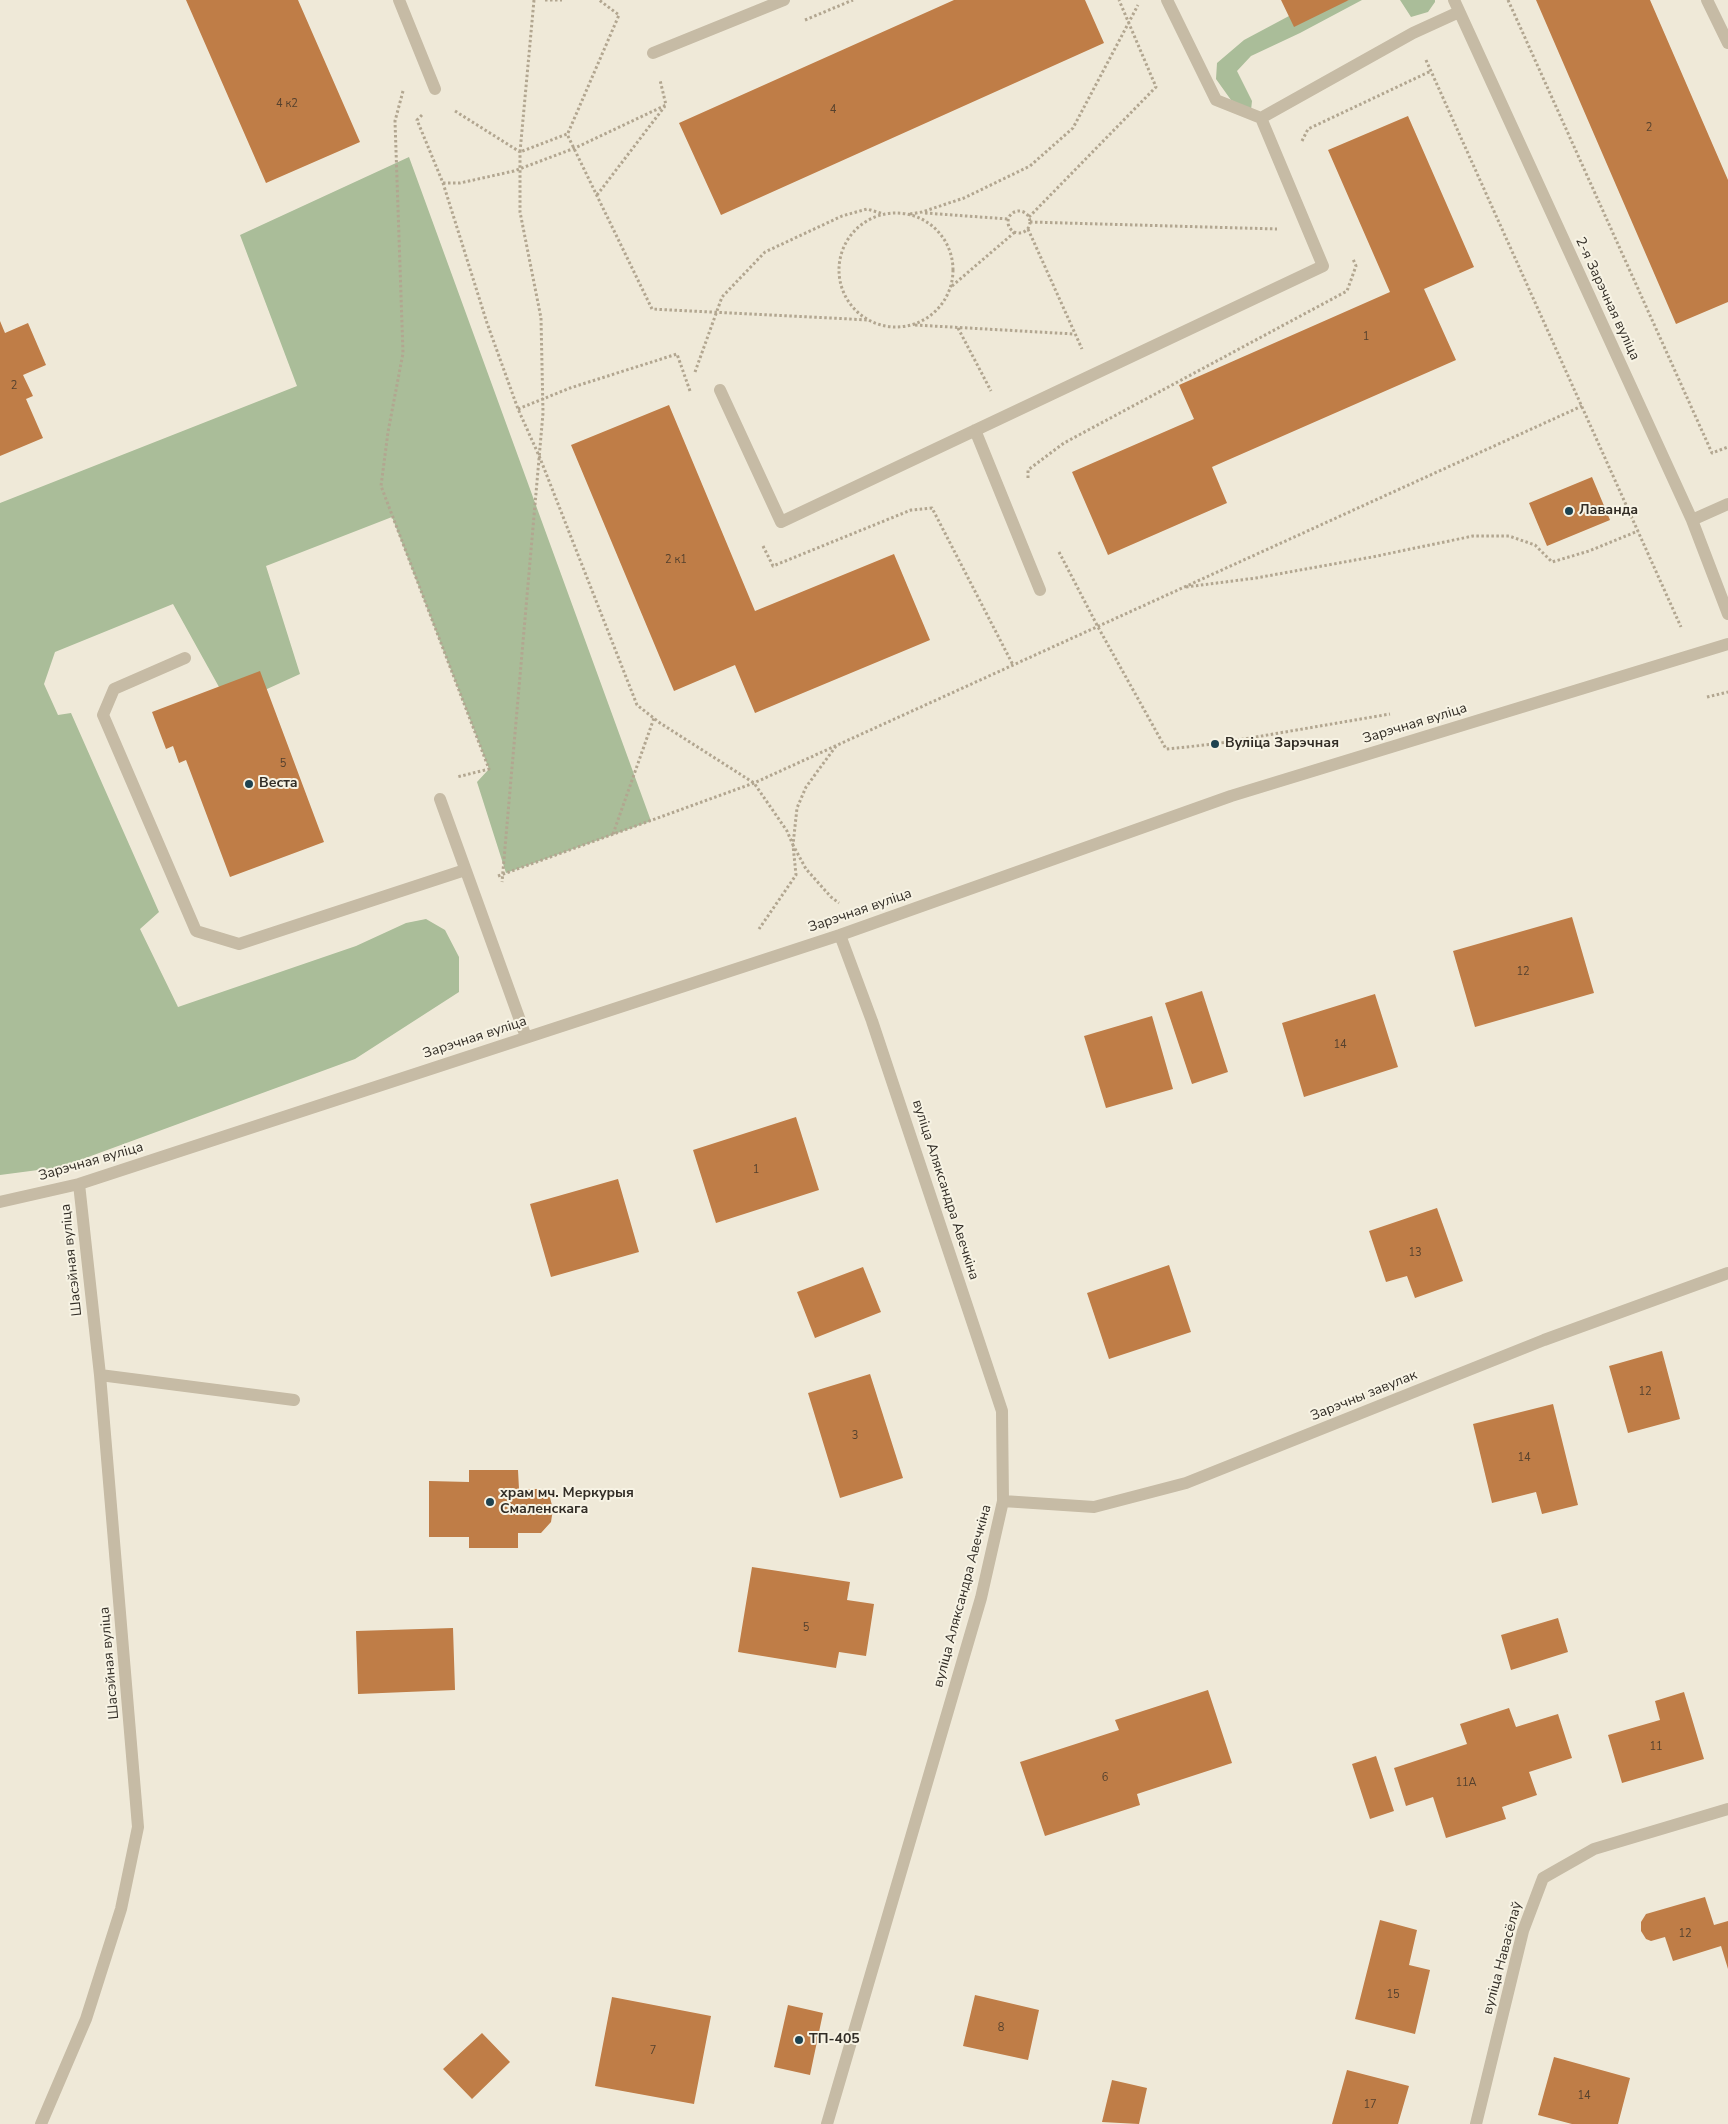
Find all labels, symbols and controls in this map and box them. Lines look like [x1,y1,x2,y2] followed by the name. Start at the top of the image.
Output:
[276,97,298,111] house number: 4 к2
[830,103,836,117] house number: 4
[1646,121,1652,135] house number: 2
[1571,235,1643,363] street label: 2-я Зарэчная вуліца
[1363,330,1369,344] house number: 1
[11,379,17,393] house number: 2
[1579,503,1638,519] place label: Лаванда
[1563,505,1575,517] marker: Лаванда
[665,553,687,567] house number: 2 к1
[1361,700,1469,748] street label: Зарэчная вуліца
[1225,736,1339,752] place label: Вуліца Зарэчная
[1209,738,1221,750] marker: Вуліца Зарэчная
[280,757,286,771] house number: 5
[259,776,298,792] place label: Веста
[243,778,255,790] marker: Веста
[806,885,914,937] street label: Зарэчная вуліца
[1516,965,1530,979] house number: 12
[421,1013,529,1063] street label: Зарэчная вуліца
[1333,1038,1347,1052] house number: 14
[908,1098,982,1282] street label: вуліца Аляксандра Авечкіна
[37,1139,145,1185] street label: Зарэчная вуліца
[753,1163,759,1177] house number: 1
[58,1203,86,1317] street label: Шасэйная вуліца
[1408,1246,1422,1260] house number: 13
[1308,1367,1420,1425] street label: Зарэчны завулак
[1638,1385,1652,1399] house number: 12
[852,1429,858,1443] house number: 3
[1517,1451,1531,1465] house number: 14
[500,1486,634,1518] place label: храм мч. Меркурыя Смаленскага
[484,1496,496,1508] marker: храм мч. Меркурыя Смаленскага
[930,1503,996,1689] street label: вуліца Аляксандра Авечкіна
[97,1606,123,1720] street label: Шасэйная вуліца
[803,1621,809,1635] house number: 5
[1649,1740,1663,1754] house number: 11
[1102,1771,1108,1785] house number: 6
[1455,1776,1477,1790] house number: 11А
[1480,1900,1526,2016] street label: вуліца Навасёлаў
[1678,1927,1692,1941] house number: 12
[1386,1988,1400,2002] house number: 15
[998,2021,1004,2035] house number: 8
[809,2032,860,2048] place label: ТП-405
[793,2034,805,2046] marker: ТП-405
[650,2044,656,2058] house number: 7
[1577,2089,1591,2103] house number: 14
[1363,2098,1377,2112] house number: 17

